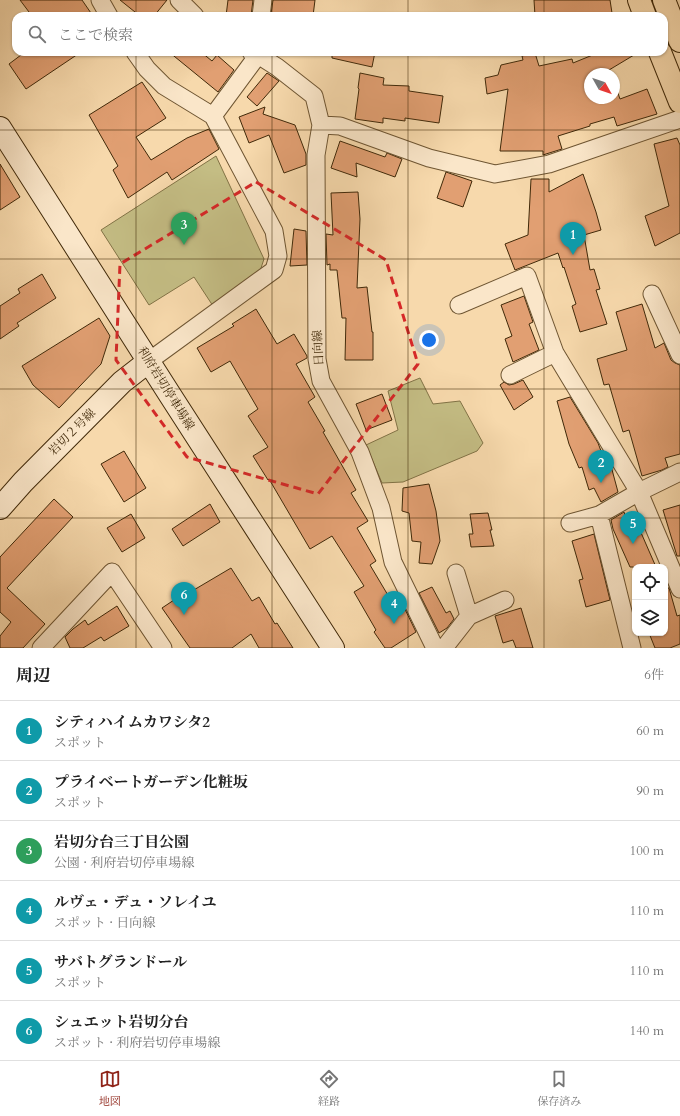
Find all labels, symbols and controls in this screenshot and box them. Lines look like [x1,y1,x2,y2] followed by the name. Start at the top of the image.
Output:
[12,12,668,56] search box
[26,23,48,45] icon: search
[58,25,133,45] text: ここで検索
[584,68,620,104] north arrow
[171,212,197,245] pin: 3
[560,222,586,255] pin: 1
[309,330,327,366] street label: 日向線
[419,330,439,350] your location
[134,343,198,433] street label: 利府岩切停車場線
[45,405,99,459] street label: 岩切２号線
[588,450,614,483] pin: 2
[620,511,646,544] pin: 5
[632,564,668,636] map controls
[632,564,668,600] button: locate
[171,582,197,615] pin: 6
[381,591,407,624] pin: 4
[632,600,668,636] button: layers
[16,664,50,687] text: 周辺
[644,666,664,684] text: 6件
[54,712,210,732] text: シティハイムカワシタ2
[26,722,32,740] text: 1
[636,722,664,740] text: 60 m
[54,734,106,752] text: スポット
[54,772,248,792] text: プライベートガーデン化粧坂
[26,782,32,800] text: 2
[636,782,664,800] text: 90 m
[54,794,106,812] text: スポット
[54,832,189,852] text: 岩切分台三丁目公園
[26,842,32,860] text: 3
[630,842,664,860] text: 100 m
[54,854,194,872] text: 公園 · 利府岩切停車場線
[54,892,217,912] text: ルヴェ・デュ・ソレイユ
[26,902,32,920] text: 4
[630,902,664,920] text: 110 m
[54,914,155,932] text: スポット · 日向線
[54,952,187,972] text: サバトグランドール
[26,962,32,980] text: 5
[630,962,664,980] text: 110 m
[54,974,106,992] text: スポット
[54,1012,188,1032] text: シュエット岩切分台
[26,1022,32,1040] text: 6
[630,1022,664,1040] text: 140 m
[54,1034,220,1052] text: スポット · 利府岩切停車場線
[99,1068,121,1109] tab: 地図
[318,1068,340,1109] tab: 経路
[537,1068,581,1109] tab: 保存済み

